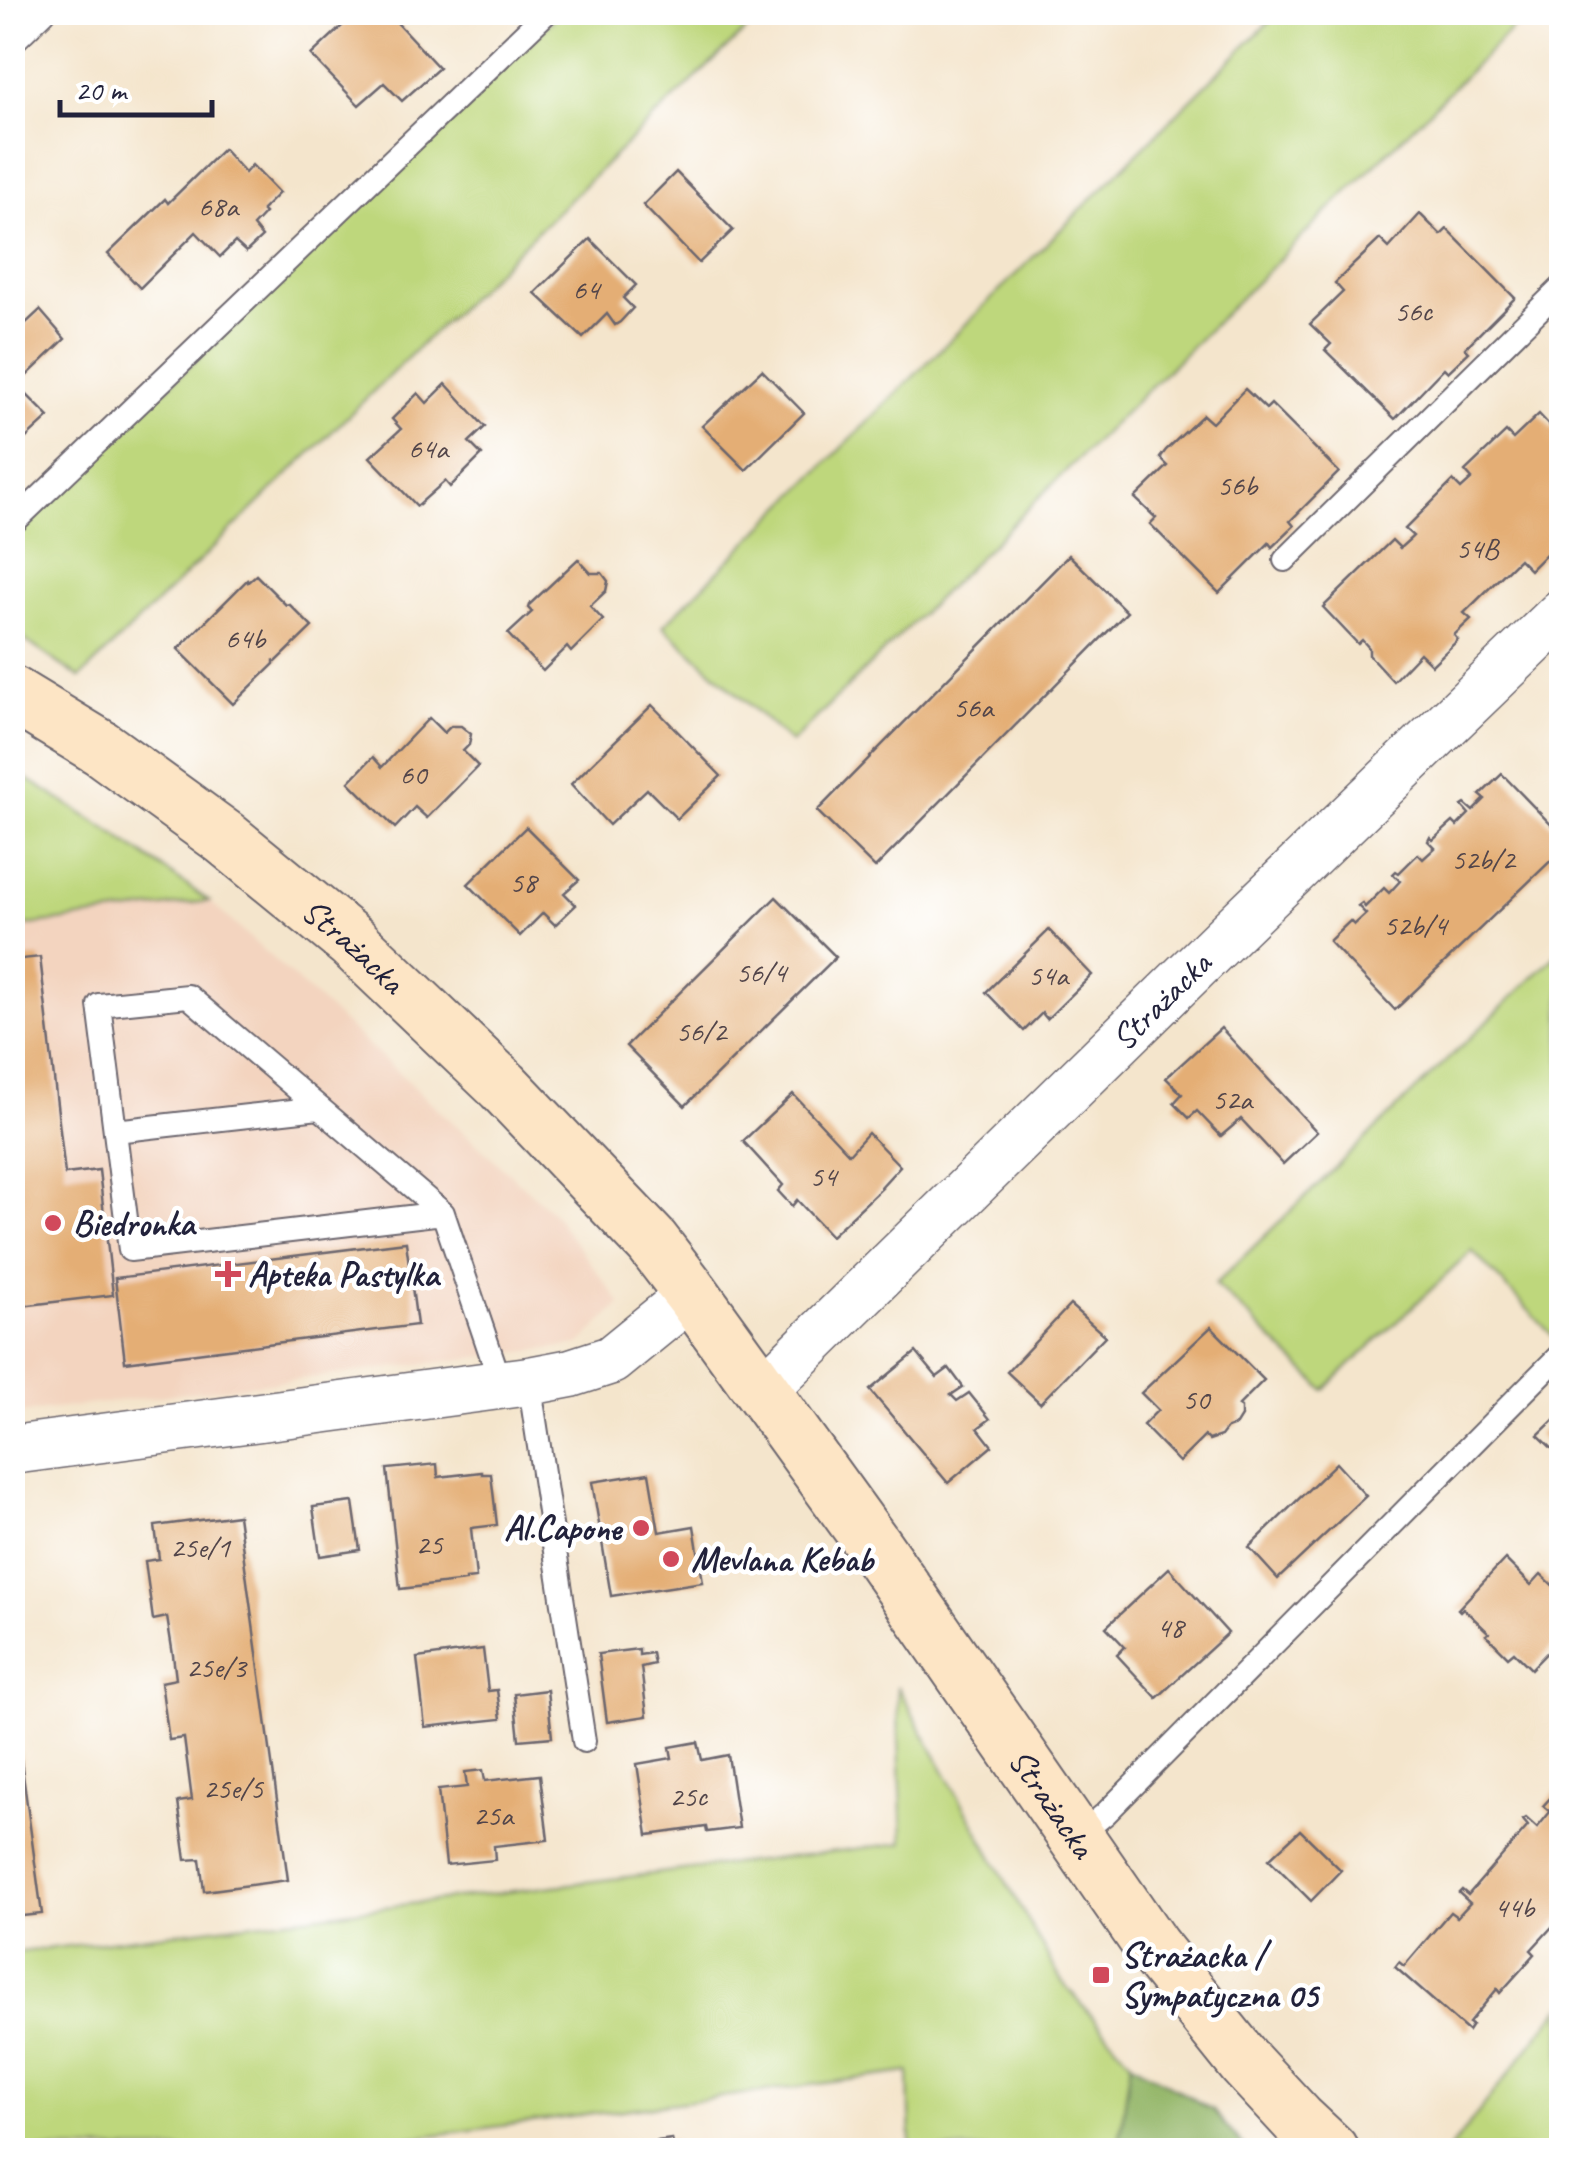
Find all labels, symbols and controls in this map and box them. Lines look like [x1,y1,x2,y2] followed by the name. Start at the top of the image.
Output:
[60,55,212,117] scale bar
[75,71,128,109] text: 20 m
[198,187,240,225] house number: 68a
[573,270,602,308] house number: 64
[1394,292,1433,330] house number: 56c
[408,429,450,467] house number: 64a
[1217,466,1259,504] house number: 56b
[1456,529,1501,567] house number: 54B
[225,619,267,657] house number: 64b
[953,688,995,726] house number: 56a
[400,755,429,793] house number: 60
[1451,840,1517,878] house number: 52b/2
[510,863,539,901] house number: 58
[293,888,416,1005] street label: Strażacka
[1383,906,1449,944] house number: 52b/4
[1101,941,1222,1060] street label: Strażacka
[736,953,789,991] house number: 56/4
[1028,956,1070,994] house number: 54a
[676,1012,729,1050] house number: 56/2
[1212,1080,1254,1118] house number: 52a
[810,1157,839,1195] house number: 54
[73,1201,198,1246] place label: Biedronka
[42,1212,64,1234] marker: Biedronka
[248,1252,442,1297] place label: Apteka Pastylka
[217,1263,239,1285] marker: Apteka Pastylka
[1183,1380,1212,1418] house number: 50
[504,1506,623,1551] place label: Al.Capone
[630,1517,652,1539] marker: Al.Capone
[416,1525,444,1563] house number: 25
[170,1528,232,1566] house number: 25e/1
[691,1537,876,1582] place label: Mevlana Kebab
[660,1548,682,1570] marker: Mevlana Kebab
[1157,1608,1186,1646] house number: 48
[186,1648,249,1686] house number: 25e/3
[998,1740,1106,1868] street label: Strażacka
[203,1769,265,1807] house number: 25e/5
[669,1777,708,1815] house number: 25c
[473,1796,515,1834] house number: 25a
[1494,1888,1536,1926] house number: 44b
[1121,1933,1321,2018] place label: Strażacka / Sympatyczna 05
[1090,1964,1112,1986] marker: Strażacka / Sympatyczna 05

